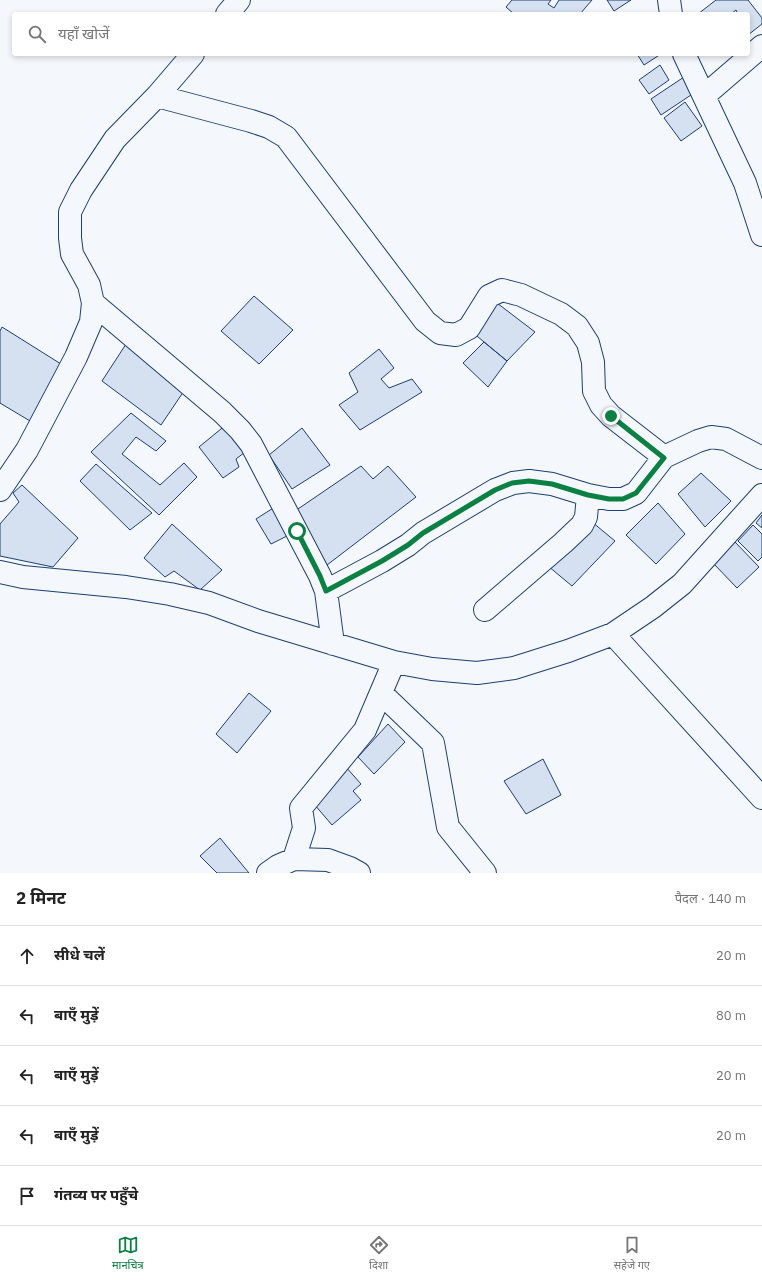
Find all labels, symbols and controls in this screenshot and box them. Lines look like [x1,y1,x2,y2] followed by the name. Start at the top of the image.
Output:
[12,12,750,56] search box
[26,23,48,45] icon: search
[58,24,109,43] text: यहाँ खोजें
[602,407,620,425] route end
[288,522,306,540] route start
[16,887,66,909] text: 2 मिनट
[675,890,746,907] text: पैदल · 140 m
[16,945,38,967] icon: ahead
[54,945,105,964] text: सीधे चलें
[716,947,746,964] text: 20 m
[16,1005,38,1027] icon: left
[54,1005,99,1024] text: बाएँ मुड़ें
[716,1007,746,1024] text: 80 m
[16,1065,38,1087] icon: left
[54,1065,99,1084] text: बाएँ मुड़ें
[716,1067,746,1084] text: 20 m
[16,1125,38,1147] icon: left
[54,1125,99,1144] text: बाएँ मुड़ें
[716,1127,746,1144] text: 20 m
[16,1185,38,1207] icon: arrive
[54,1185,138,1204] text: गंतव्य पर पहुँचे
[112,1234,143,1273] tab: मानचित्र
[368,1234,390,1273] tab: दिशा
[614,1234,650,1273] tab: सहेजे गए

